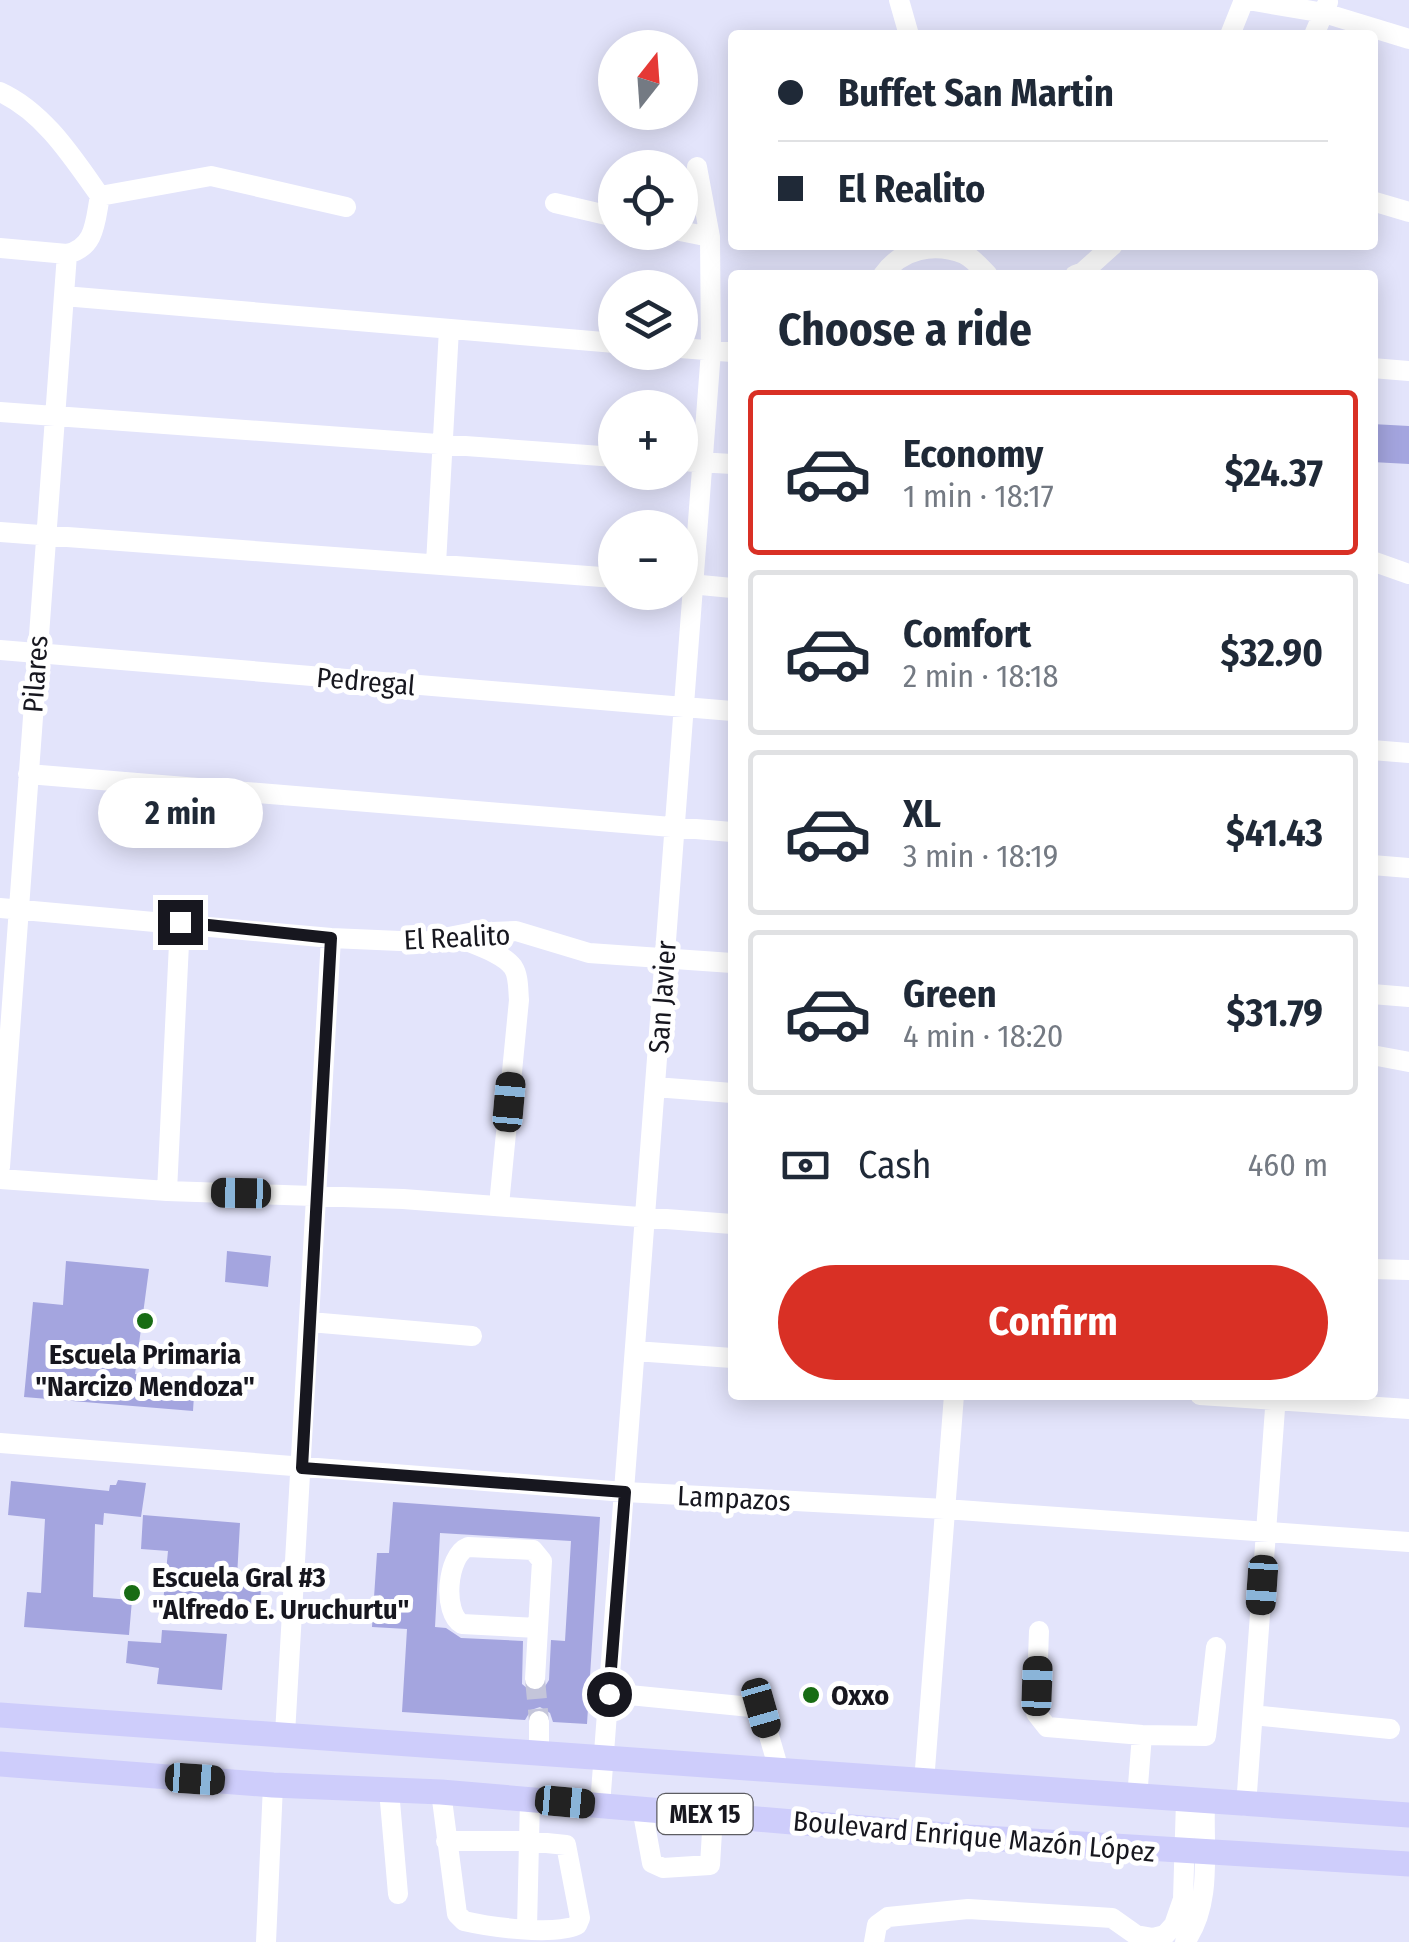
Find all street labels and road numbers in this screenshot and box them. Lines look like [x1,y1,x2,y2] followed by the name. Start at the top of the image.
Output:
[16,634,55,714] street label: Pilares
[315,661,417,702] street label: Pedregal
[403,918,511,957] street label: El Realito
[642,939,683,1055] street label: San Javier
[677,1479,791,1518] street label: Lampazos
[658,1794,752,1834] road number: MEX 15
[792,1804,1156,1869] street label: Boulevard Enrique Mazón López

